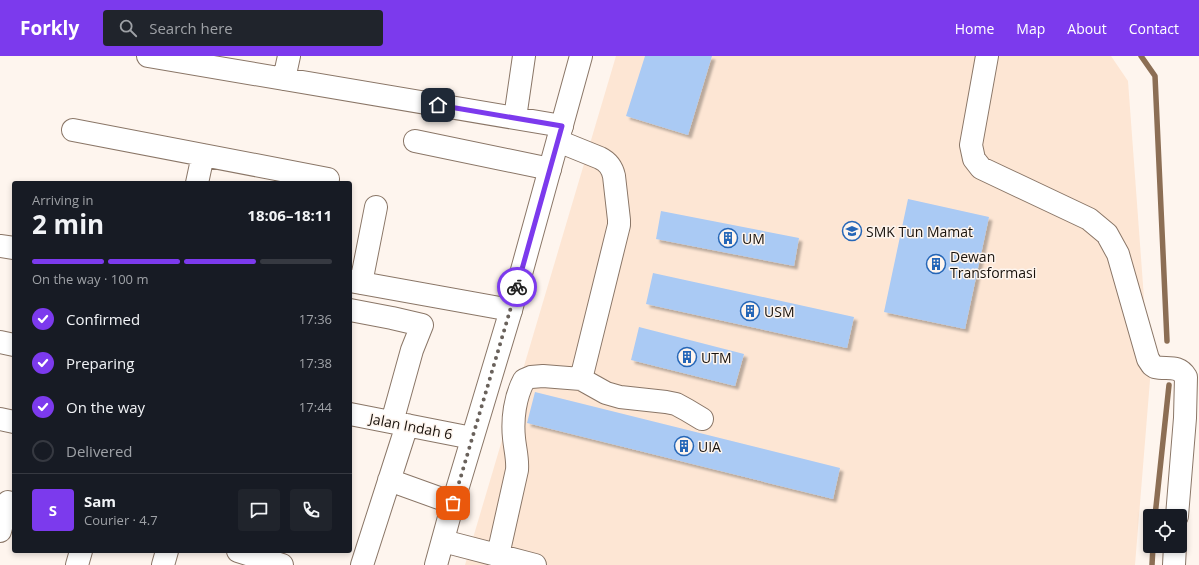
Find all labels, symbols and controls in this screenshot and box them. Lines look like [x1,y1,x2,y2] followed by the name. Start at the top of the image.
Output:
[103,10,383,46] search box
[20,15,79,41] text: Forkly
[117,17,139,39] icon: search
[149,18,233,38] text: Search here
[955,19,994,38] text: Home
[1016,19,1045,38] text: Map
[1067,19,1107,38] text: About
[1129,19,1179,38] text: Contact
[421,88,455,122] pin
[427,94,449,116] icon: home
[32,191,94,209] text: Arriving in
[247,205,332,225] text: 18:06–18:11
[32,206,104,242] text: 2 min
[841,220,863,242] school or university icon: SMK Tun Mamat
[866,222,973,241] place label: SMK Tun Mamat
[717,227,739,249] building icon: UM
[742,229,765,248] place label: UM
[950,247,1036,282] place label: Dewan Transformasi
[925,253,947,275] building icon: Dewan Transformasi
[497,267,537,307] courier
[32,270,148,288] text: On the way · 100 m
[506,276,528,298] icon: bike
[739,300,761,322] building icon: USM
[764,302,794,321] place label: USM
[32,308,54,330] icon: check
[66,309,140,329] text: Confirmed
[299,310,332,328] text: 17:36
[676,346,698,368] building icon: UTM
[701,348,732,367] place label: UTM
[32,352,54,374] icon: check
[66,353,134,373] text: Preparing
[299,354,332,372] text: 17:38
[32,396,54,418] icon: check
[66,397,145,417] text: On the way
[299,398,332,416] text: 17:44
[366,408,454,443] street label: Jalan Indah 6
[673,435,695,457] building icon: UIA
[698,437,721,456] place label: UIA
[66,441,133,461] text: Delivered
[436,486,470,520] pin
[238,489,280,531] button: chat
[290,489,332,531] button: phone
[84,491,116,511] text: Sam
[442,492,464,514] icon: bag
[49,500,57,520] text: S
[1143,509,1187,553] map controls
[1143,509,1187,553] button: locate
[84,511,158,529] text: Courier · 4.7

